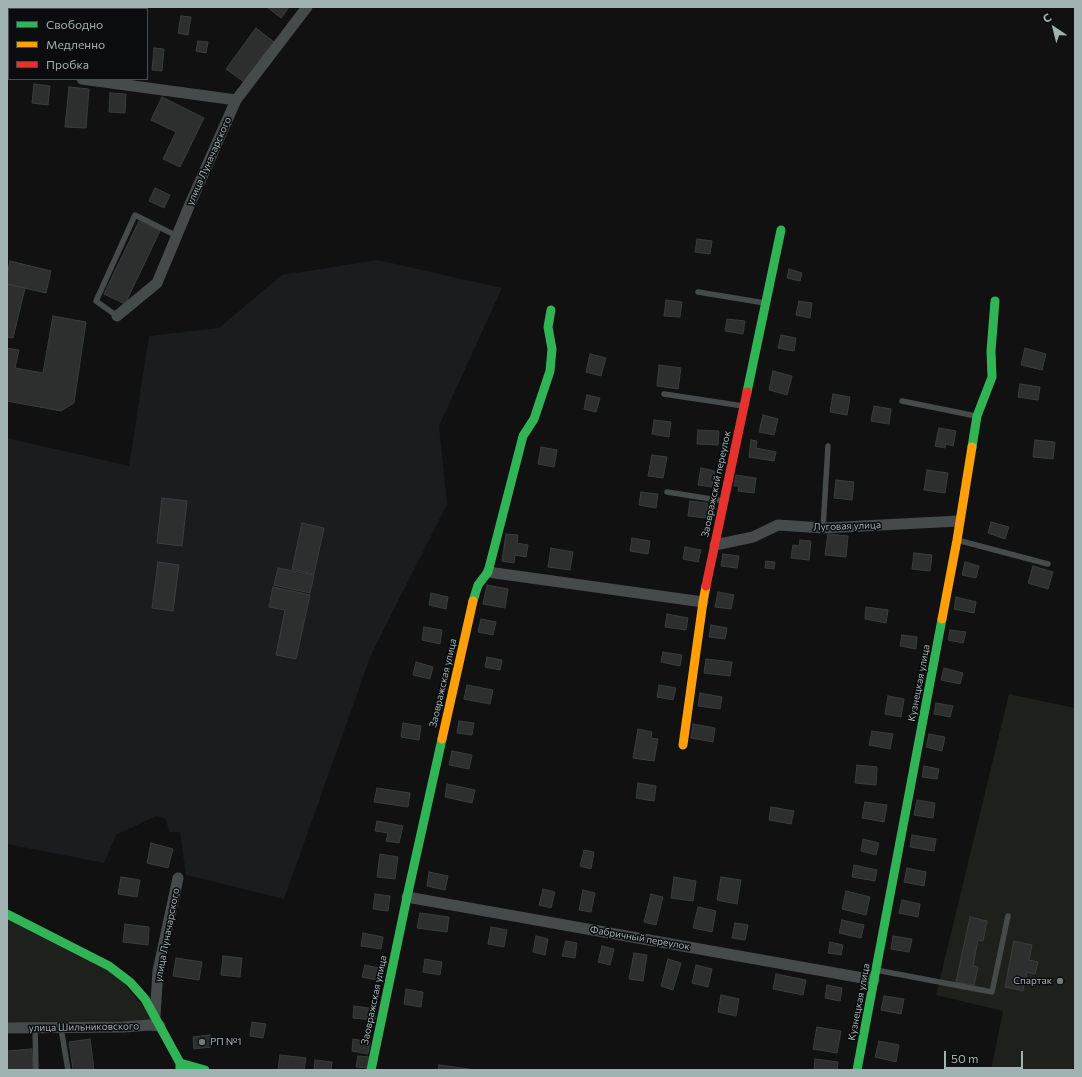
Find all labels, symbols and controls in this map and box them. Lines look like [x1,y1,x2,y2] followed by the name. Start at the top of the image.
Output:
[8,8,148,80] legend
[1034,8,1074,48] north arrow
[1040,10,1054,25] text: С
[46,17,103,31] text: Свободно
[46,37,105,51] text: Медленно
[46,57,89,71] text: Пробка
[184,115,234,207] street label: улица Луначарского
[699,430,733,538] street label: Заовражский переулок
[813,519,881,533] street label: Луговая улица
[427,637,459,729] street label: Заовражская улица
[906,643,932,723] street label: Кузнецкая улица
[152,887,182,983] street label: улица Луначарского
[589,923,691,953] street label: Фабричный переулок
[359,954,389,1046] street label: Заовражская улица
[846,962,872,1042] street label: Кузнецкая улица
[1013,975,1052,987] place label: Спартак
[1055,976,1065,986] marker: Спартак
[29,1020,139,1034] street label: улица Шильниковского
[210,1036,242,1048] place label: РП №1
[197,1037,207,1047] marker: РП №1
[946,1043,1025,1069] scale bar
[951,1051,979,1065] text: 50 m

